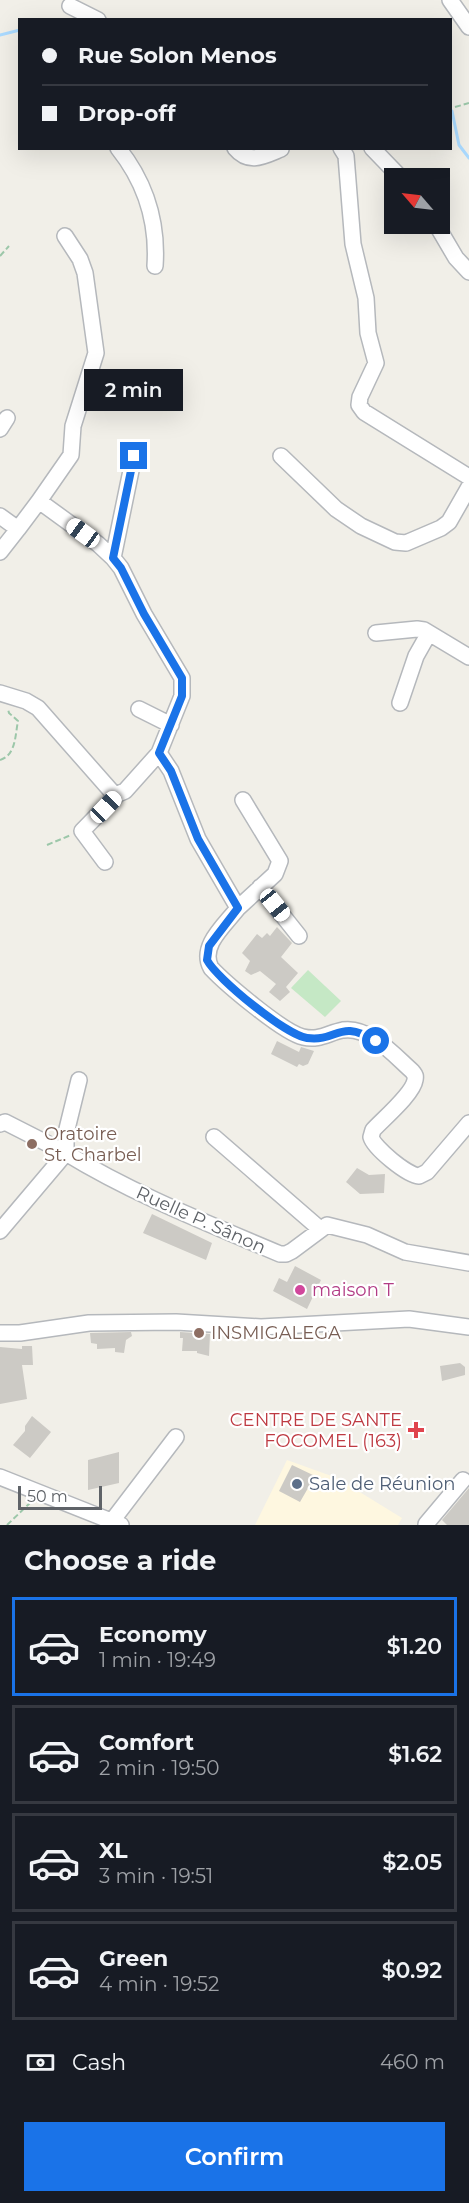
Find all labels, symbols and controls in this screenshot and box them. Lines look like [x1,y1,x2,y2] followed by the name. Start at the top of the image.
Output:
[78,42,277,69] text: Rue Solon Menos
[78,100,176,127] text: Drop-off
[384,168,450,234] north arrow
[384,168,450,234] map controls
[84,369,184,411] callout: 2 min
[105,378,162,402] text: 2 min
[120,442,147,469] route end
[63,515,103,551] car
[87,788,125,826] car
[257,885,293,925] car
[362,1027,389,1054] route start
[44,1123,142,1166] place label: Oratoire St. Charbel
[25,1137,39,1151] marker: Oratoire St. Charbel
[133,1182,269,1258] street label: Ruelle P. Sânon
[312,1279,395,1301] place label: maison T
[293,1283,307,1297] marker: maison T
[211,1322,341,1344] place label: INSMIGALEGA
[192,1326,206,1340] marker: INSMIGALEGA
[230,1409,402,1452] place label: CENTRE DE SANTE FOCOMEL (163)
[407,1421,425,1439] marker: CENTRE DE SANTE FOCOMEL (163)
[309,1473,455,1495] place label: Sale de Réunion
[290,1477,304,1491] marker: Sale de Réunion
[18,1483,102,1510] scale bar
[27,1487,68,1506] text: 50 m
[24,1544,216,1577] text: Choose a ride
[27,1620,81,1674] icon: car
[99,1621,207,1648] text: Economy
[387,1633,442,1660] text: $1.20
[99,1648,216,1672] text: 1 min · 19:49
[27,1728,81,1782] icon: car
[99,1729,194,1756] text: Comfort
[388,1741,442,1768] text: $1.62
[99,1756,219,1780] text: 2 min · 19:50
[27,1836,81,1890] icon: car
[99,1837,128,1864] text: XL
[382,1849,442,1876] text: $2.05
[99,1864,213,1888] text: 3 min · 19:51
[27,1944,81,1998] icon: car
[99,1945,168,1972] text: Green
[382,1957,442,1984] text: $0.92
[99,1972,219,1996] text: 4 min · 19:52
[24,2046,57,2079] icon: cash
[72,2049,126,2076] text: Cash
[380,2050,445,2074] text: 460 m
[24,2122,445,2191] button: Confirm

